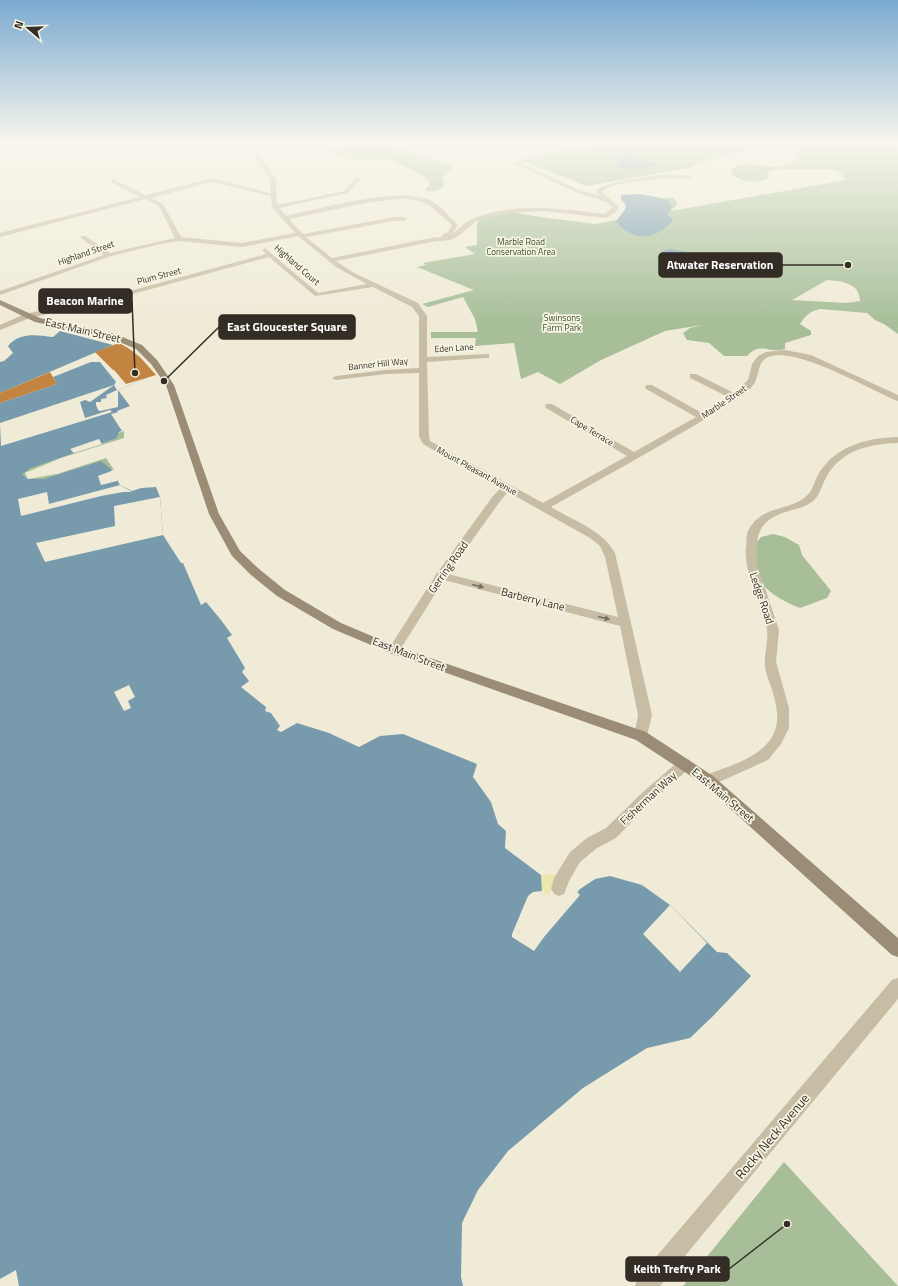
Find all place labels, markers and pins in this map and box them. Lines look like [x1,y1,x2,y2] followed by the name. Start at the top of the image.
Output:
[659,253,782,277] callout: Atwater Reservation
[39,289,132,313] callout: Beacon Marine
[219,315,355,339] callout: East Gloucester Square
[626,1257,729,1281] callout: Keith Trefry Park

